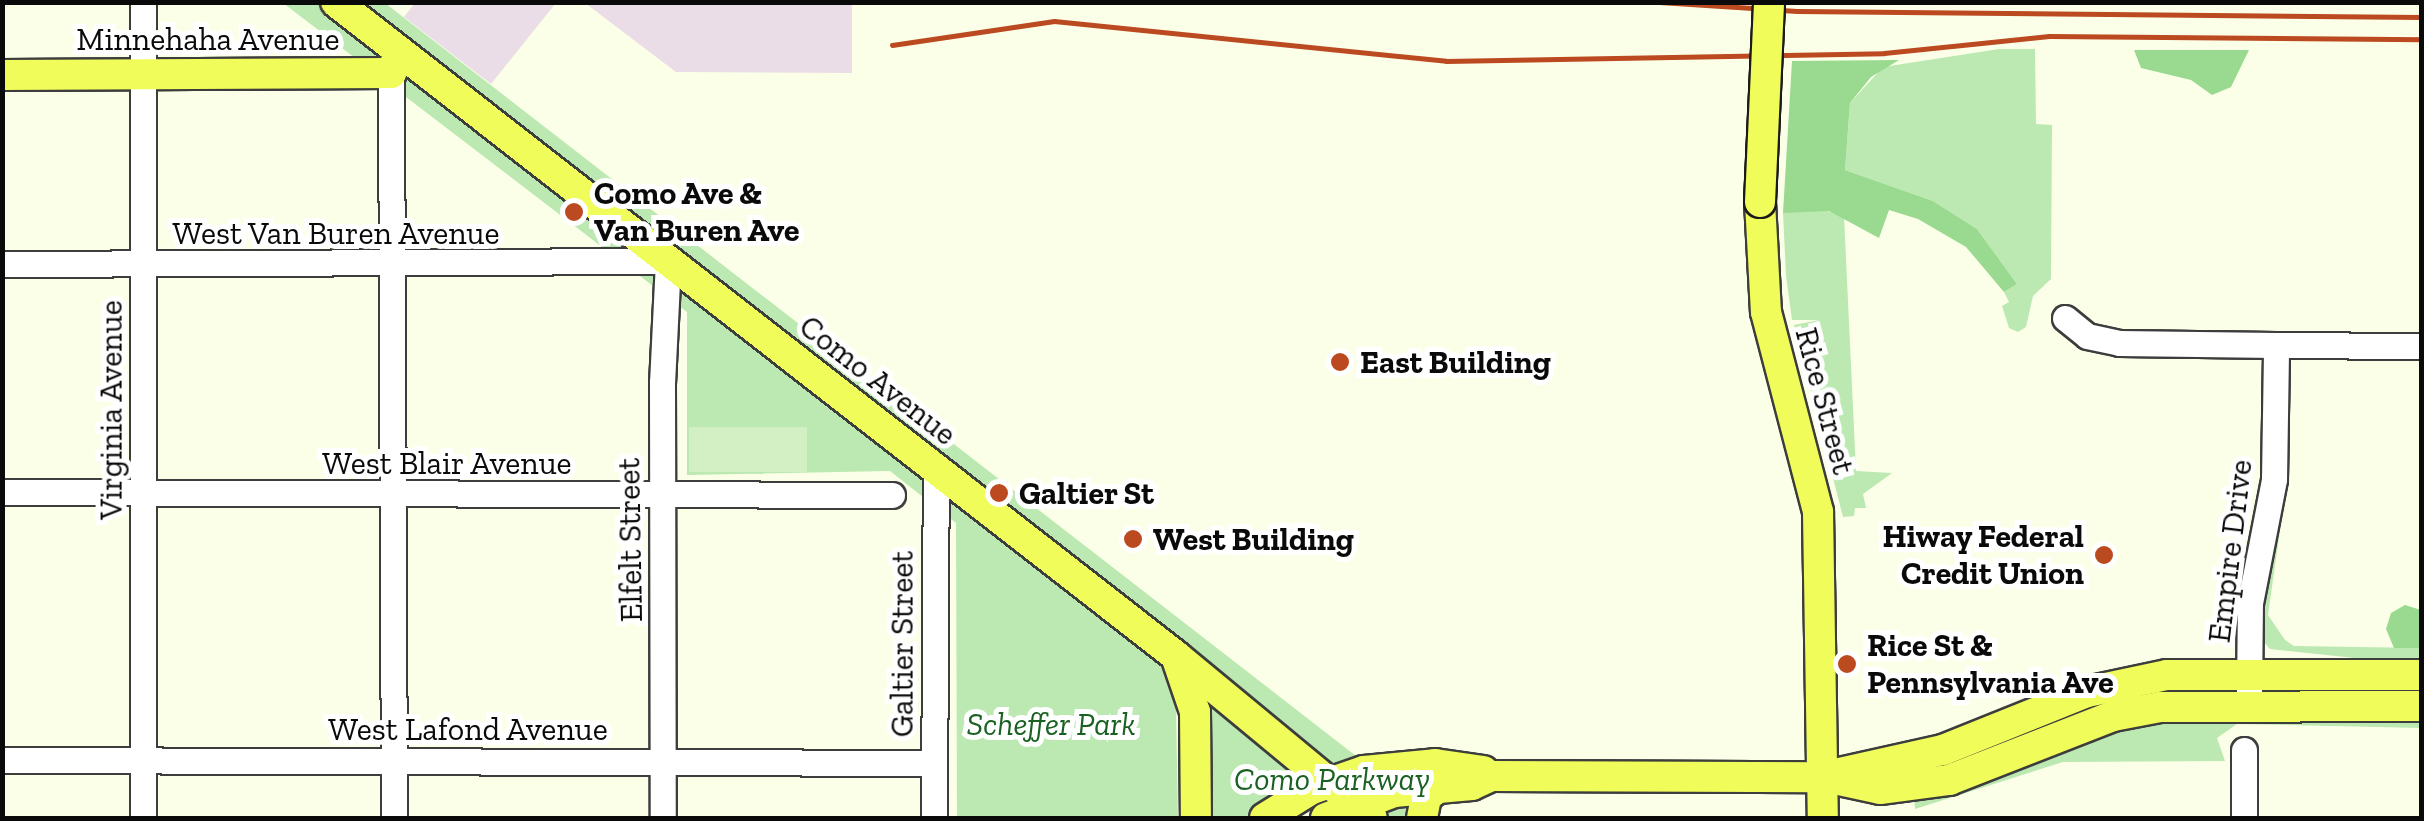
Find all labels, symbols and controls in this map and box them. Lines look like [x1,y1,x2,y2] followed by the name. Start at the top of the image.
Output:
[76,20,340,58] street label: Minnehaha Avenue
[594,175,800,250] place label: Como Ave & Van Buren Ave
[563,201,585,223] marker: Como Ave & Van Buren Ave
[171,214,501,252] street label: West Van Buren Avenue
[92,300,130,520] street label: Virginia Avenue
[791,306,965,454] street label: Como Avenue
[1787,324,1863,478] street label: Rice Street
[1360,343,1551,381] place label: East Building
[1329,351,1351,373] marker: East Building
[322,444,572,482] street label: West Blair Avenue
[2200,457,2260,645] street label: Empire Drive
[609,458,651,622] street label: Elfelt Street
[1019,474,1155,512] place label: Galtier St
[988,482,1010,504] marker: Galtier St
[1882,518,2084,593] place label: Hiway Federal Credit Union
[1153,520,1354,558] place label: West Building
[1122,528,1144,550] marker: West Building
[2093,544,2115,566] marker: Hiway Federal Credit Union
[883,551,921,737] street label: Galtier Street
[1867,627,2114,702] place label: Rice St & Pennsylvania Ave
[1836,653,1858,675] marker: Rice St & Pennsylvania Ave
[966,705,1136,743] park label: Scheffer Park
[328,710,608,748] street label: West Lafond Avenue
[1234,760,1430,798] park label: Como Parkway

